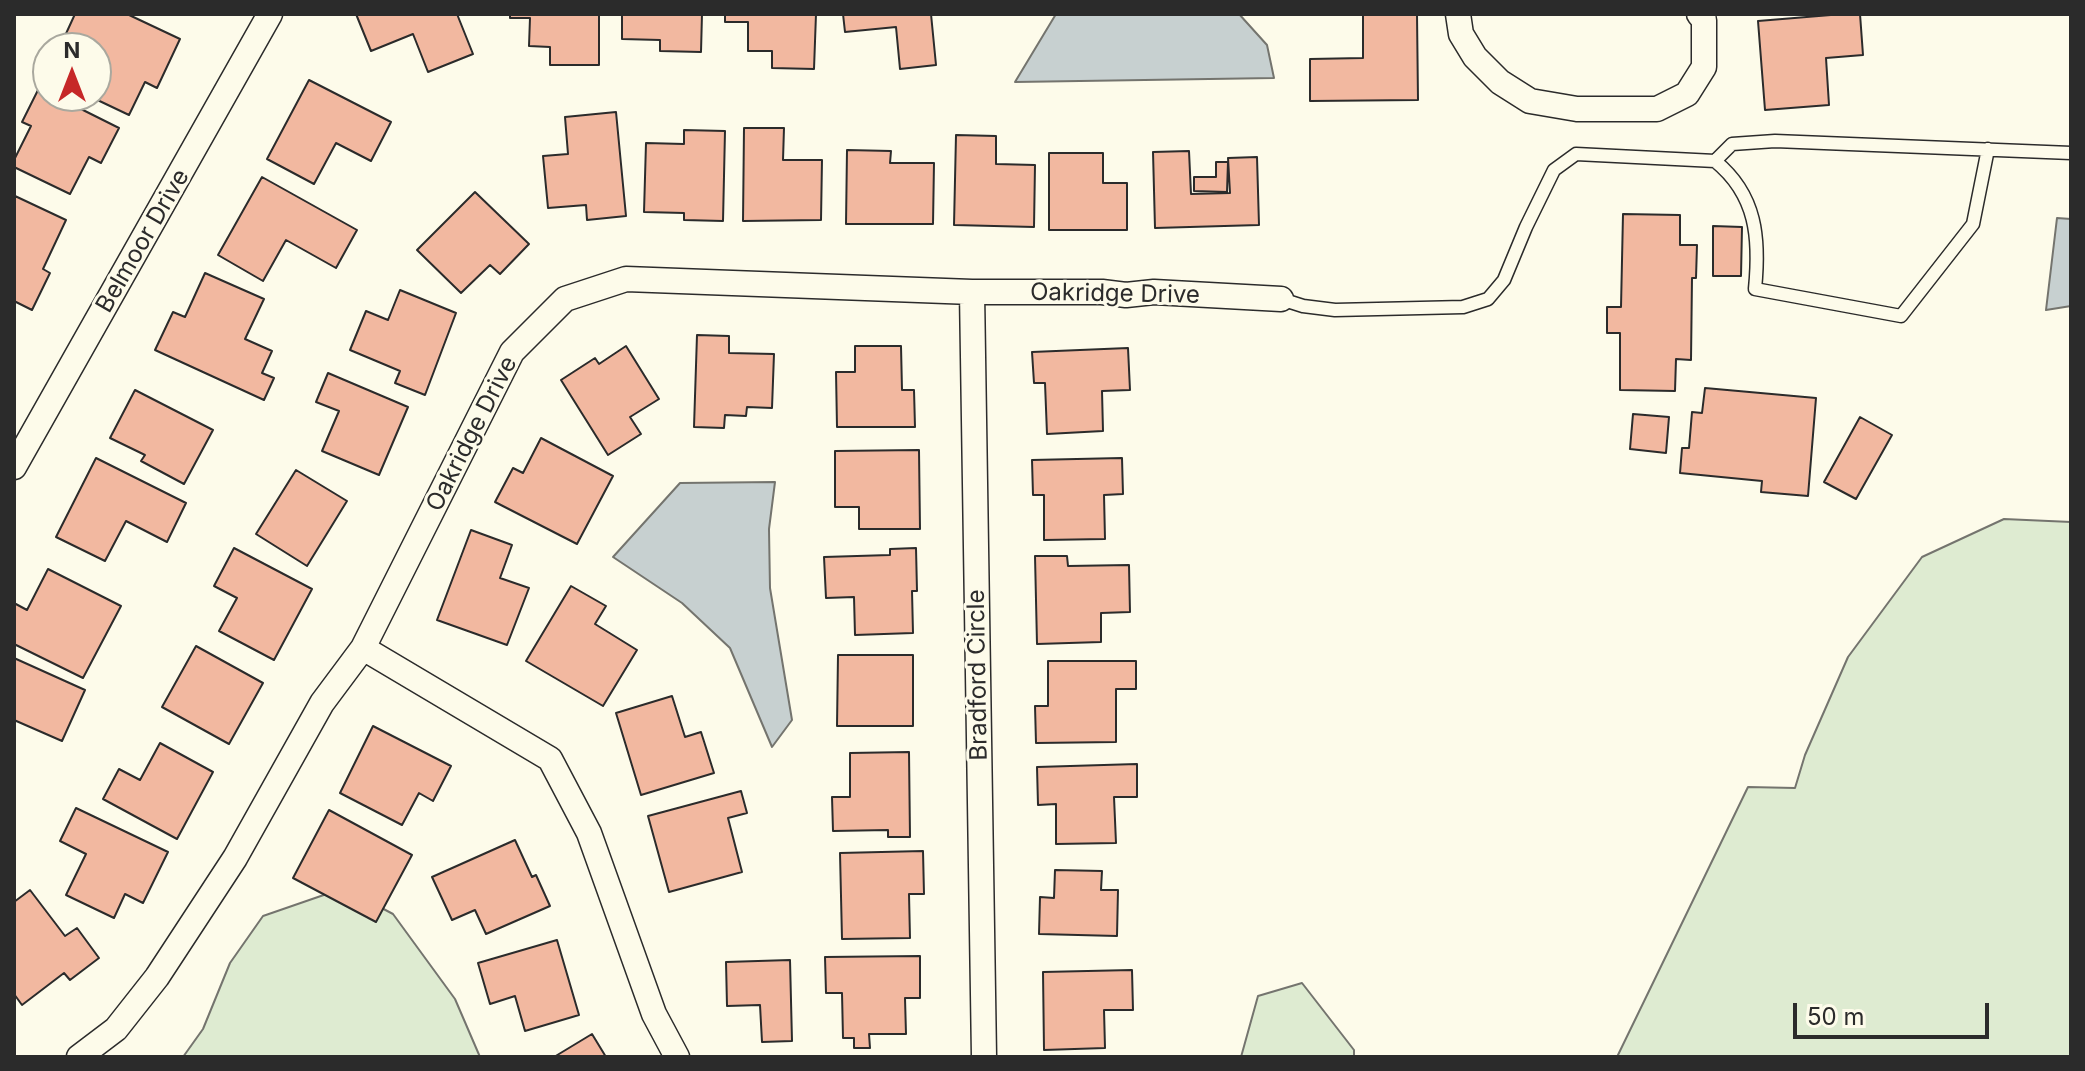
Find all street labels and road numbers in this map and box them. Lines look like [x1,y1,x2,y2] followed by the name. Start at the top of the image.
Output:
[90,164,196,318] street label: Belmoor Drive
[1030,278,1200,310] street label: Oakridge Drive
[421,352,523,516] street label: Oakridge Drive
[962,589,994,761] street label: Bradford Circle

